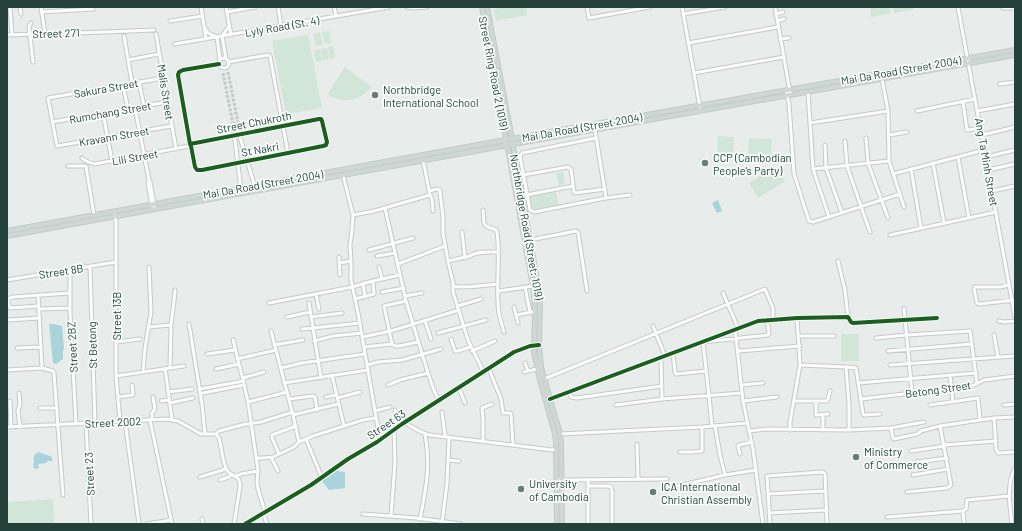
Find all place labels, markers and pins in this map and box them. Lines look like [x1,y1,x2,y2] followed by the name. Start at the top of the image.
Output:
[383,83,479,109] place label: Northbridge International School
[370,90,380,100] marker: Northbridge International School
[713,151,792,177] place label: CCP (Cambodian People's Party)
[700,158,710,168] marker: CCP (Cambodian People's Party)
[864,445,928,471] place label: Ministry of Commerce
[851,452,861,462] marker: Ministry of Commerce
[529,477,589,503] place label: University of Cambodia
[661,480,752,506] place label: ICA International Christian Assembly
[516,484,526,494] marker: University of Cambodia
[648,487,658,497] marker: ICA International Christian Assembly

